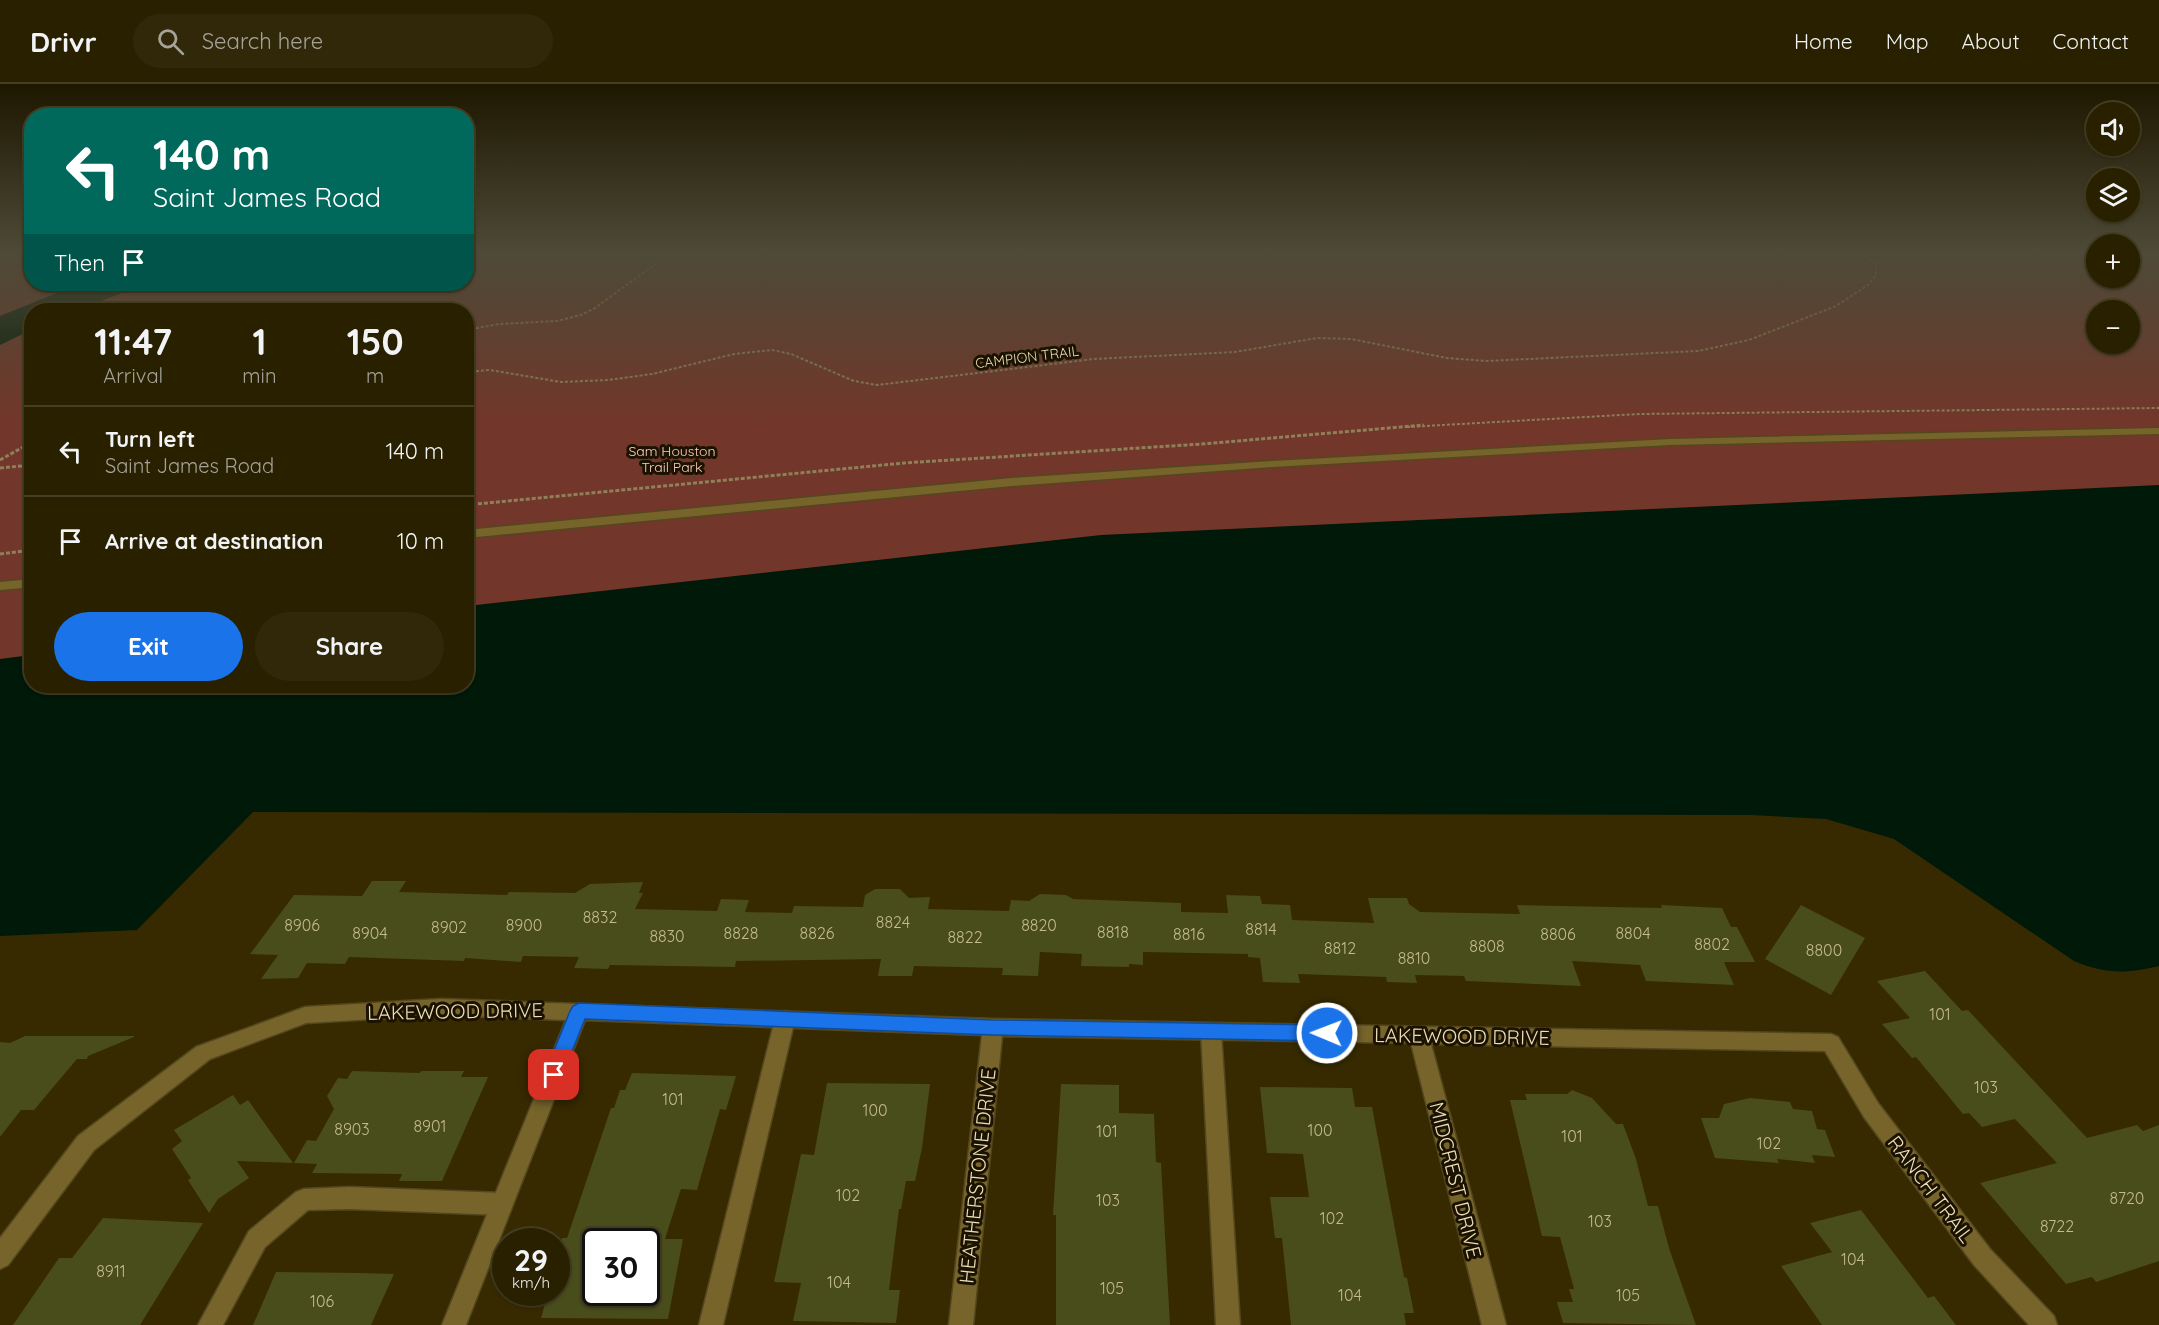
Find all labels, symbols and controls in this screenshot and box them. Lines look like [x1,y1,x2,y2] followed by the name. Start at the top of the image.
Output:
[133,14,553,68] search box
[30,24,97,59] text: Drivr
[154,25,187,58] icon: search
[202,27,323,55] text: Search here
[1794,28,1853,54] text: Home
[1886,28,1929,54] text: Map
[1962,28,2020,54] text: About
[2053,28,2129,54] text: Contact
[2086,102,2140,354] map controls
[2086,102,2140,156] button: sound
[153,128,270,181] text: 140 m
[54,132,132,210] icon: left
[2086,168,2140,222] button: layers
[153,180,381,214] text: Saint James Road
[2086,234,2140,288] button: +
[117,246,150,279] icon: arrive
[54,249,105,277] text: Then
[2086,300,2140,354] button: −
[94,319,172,364] text: 11:47
[252,319,266,364] text: 1
[347,319,404,364] text: 150
[974,342,1080,372] street label: CAMPION TRAIL
[103,363,163,388] text: Arrival
[242,363,276,388] text: min
[366,363,384,388] text: m
[105,425,195,453] text: Turn left
[54,435,87,468] icon: left
[385,437,444,465] text: 140 m
[628,442,716,476] park label: Sam Houston Trail Park
[105,453,274,478] text: Saint James Road
[54,525,87,558] icon: arrive
[105,527,323,555] text: Arrive at destination
[397,527,444,555] text: 10 m
[54,612,243,681] button: Exit
[255,612,444,681] button: Share
[583,907,617,927] house number: 8832
[876,912,910,932] house number: 8824
[284,915,320,935] house number: 8906
[506,915,542,935] house number: 8900
[1021,915,1057,935] house number: 8820
[431,917,467,937] house number: 8902
[1245,919,1277,939] house number: 8814
[1097,922,1129,942] house number: 8818
[352,923,388,943] house number: 8904
[724,923,758,943] house number: 8828
[800,923,835,943] house number: 8826
[1615,923,1651,943] house number: 8804
[1173,924,1205,944] house number: 8816
[1540,924,1576,944] house number: 8806
[649,926,685,946] house number: 8830
[947,927,983,947] house number: 8822
[1694,934,1730,954] house number: 8802
[1469,936,1505,956] house number: 8808
[1324,938,1356,958] house number: 8812
[1806,940,1842,960] house number: 8800
[1398,948,1430,968] house number: 8810
[367,997,543,1025] street label: LAKEWOOD DRIVE
[1295,1001,1359,1065] position arrow
[1929,1004,1951,1024] house number: 101
[1374,1022,1550,1050] street label: LAKEWOOD DRIVE
[528,1049,579,1100] pin
[537,1058,570,1091] icon: arrive
[953,1067,1001,1285] street label: HEATHERSTONE DRIVE
[1974,1077,1998,1097] house number: 103
[662,1089,684,1109] house number: 101
[1425,1099,1487,1261] street label: MIDCREST DRIVE
[863,1100,887,1120] house number: 100
[413,1116,447,1136] house number: 8901
[334,1119,370,1139] house number: 8903
[1308,1120,1332,1140] house number: 100
[1096,1121,1118,1141] house number: 101
[1561,1126,1583,1146] house number: 101
[1883,1130,1980,1248] street label: RANCH TRAIL
[1757,1133,1781,1153] house number: 102
[836,1185,860,1205] house number: 102
[2110,1188,2144,1208] house number: 8720
[1096,1190,1120,1210] house number: 103
[1320,1208,1344,1228] house number: 102
[1588,1211,1612,1231] house number: 103
[2040,1216,2074,1236] house number: 8722
[582,1228,660,1306] speed limit sign: 30
[514,1241,548,1279] text: 29
[1841,1249,1865,1269] house number: 104
[96,1261,126,1281] house number: 8911
[827,1272,851,1292] house number: 104
[512,1273,550,1292] text: km/h
[1100,1278,1124,1298] house number: 105
[1338,1285,1362,1305] house number: 104
[1616,1285,1640,1305] house number: 105
[310,1291,334,1311] house number: 106

